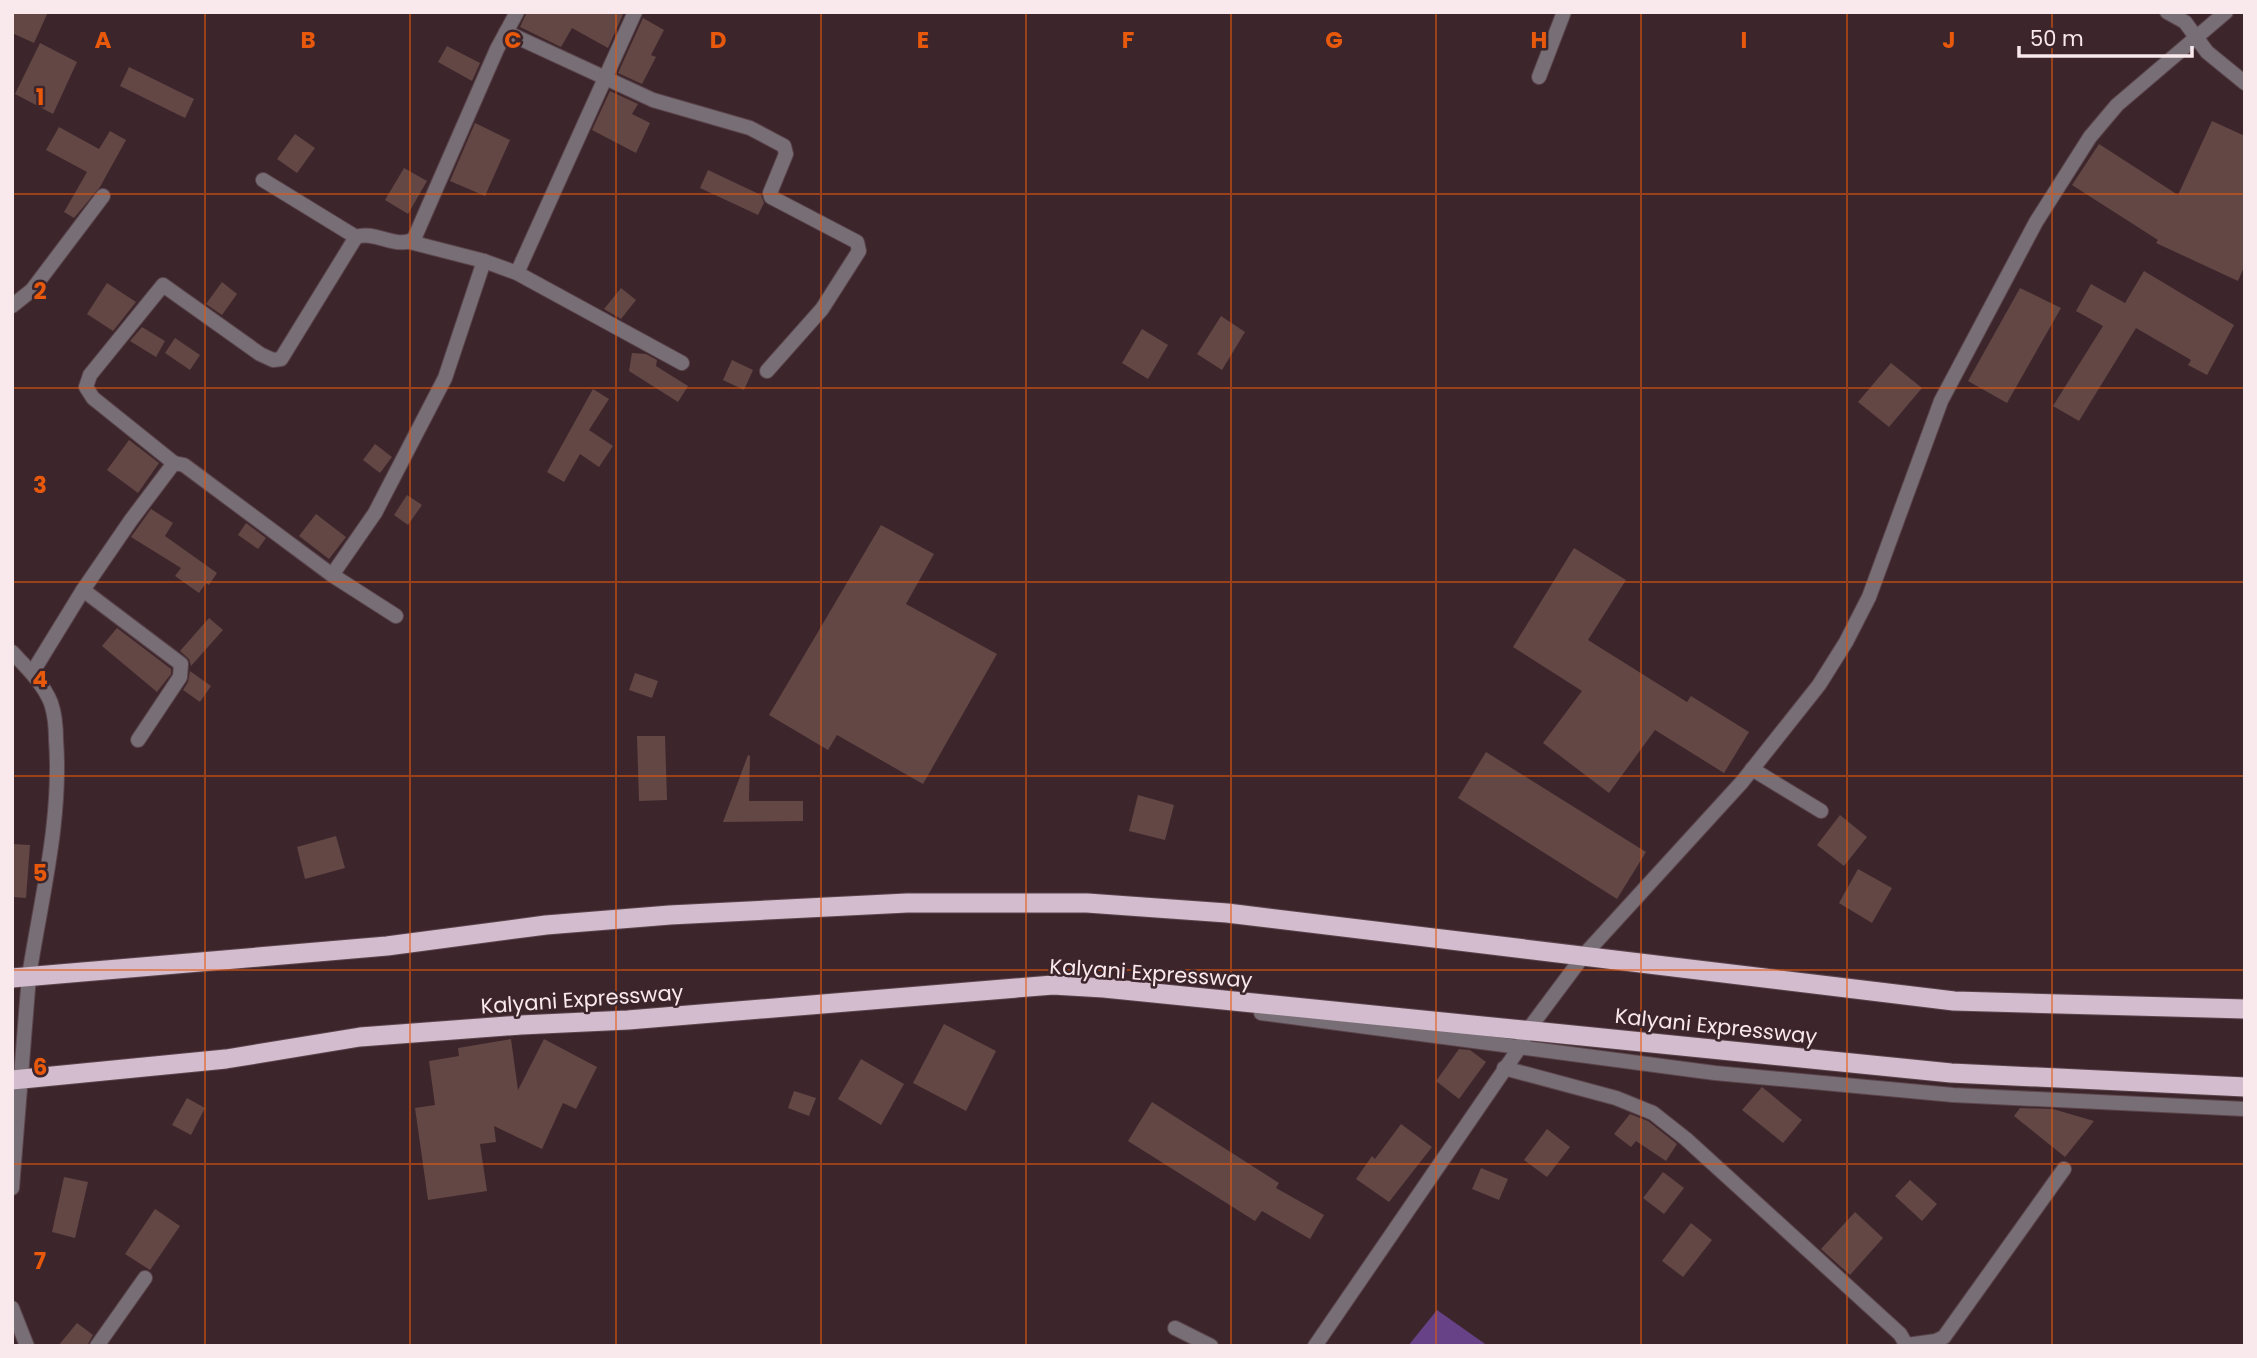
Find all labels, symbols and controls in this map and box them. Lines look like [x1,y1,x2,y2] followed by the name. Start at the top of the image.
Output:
[2019,14,2192,58] scale bar
[95,24,112,56] text: A
[300,24,316,56] text: B
[504,24,522,56] text: C
[710,24,726,56] text: D
[917,24,929,56] text: E
[1122,24,1134,56] text: F
[1325,24,1343,56] text: G
[1531,24,1547,56] text: H
[1741,24,1747,56] text: I
[1942,24,1956,56] text: J
[2030,24,2084,53] text: 50 m
[36,81,44,113] text: 1
[33,275,47,307] text: 2
[33,469,47,501] text: 3
[32,663,48,695] text: 4
[33,857,47,889] text: 5
[1049,951,1254,995] street label: Kalyani Expressway
[480,977,685,1021] street label: Kalyani Expressway
[1613,1001,1819,1051] street label: Kalyani Expressway
[33,1051,47,1083] text: 6
[34,1245,46,1277] text: 7

